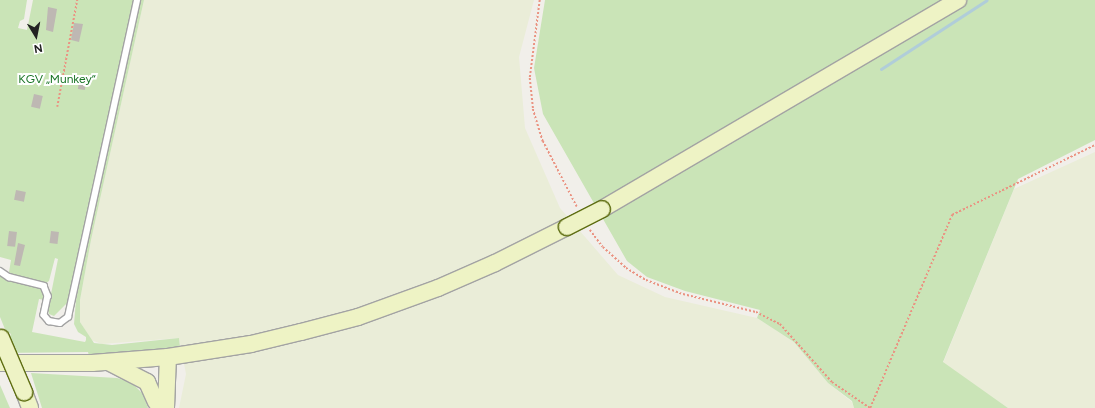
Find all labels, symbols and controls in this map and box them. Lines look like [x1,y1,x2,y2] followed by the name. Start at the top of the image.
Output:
[16,16,56,56] north arrow
[33,41,44,55] text: N
[18,73,96,87] park label: KGV „Munkey“

